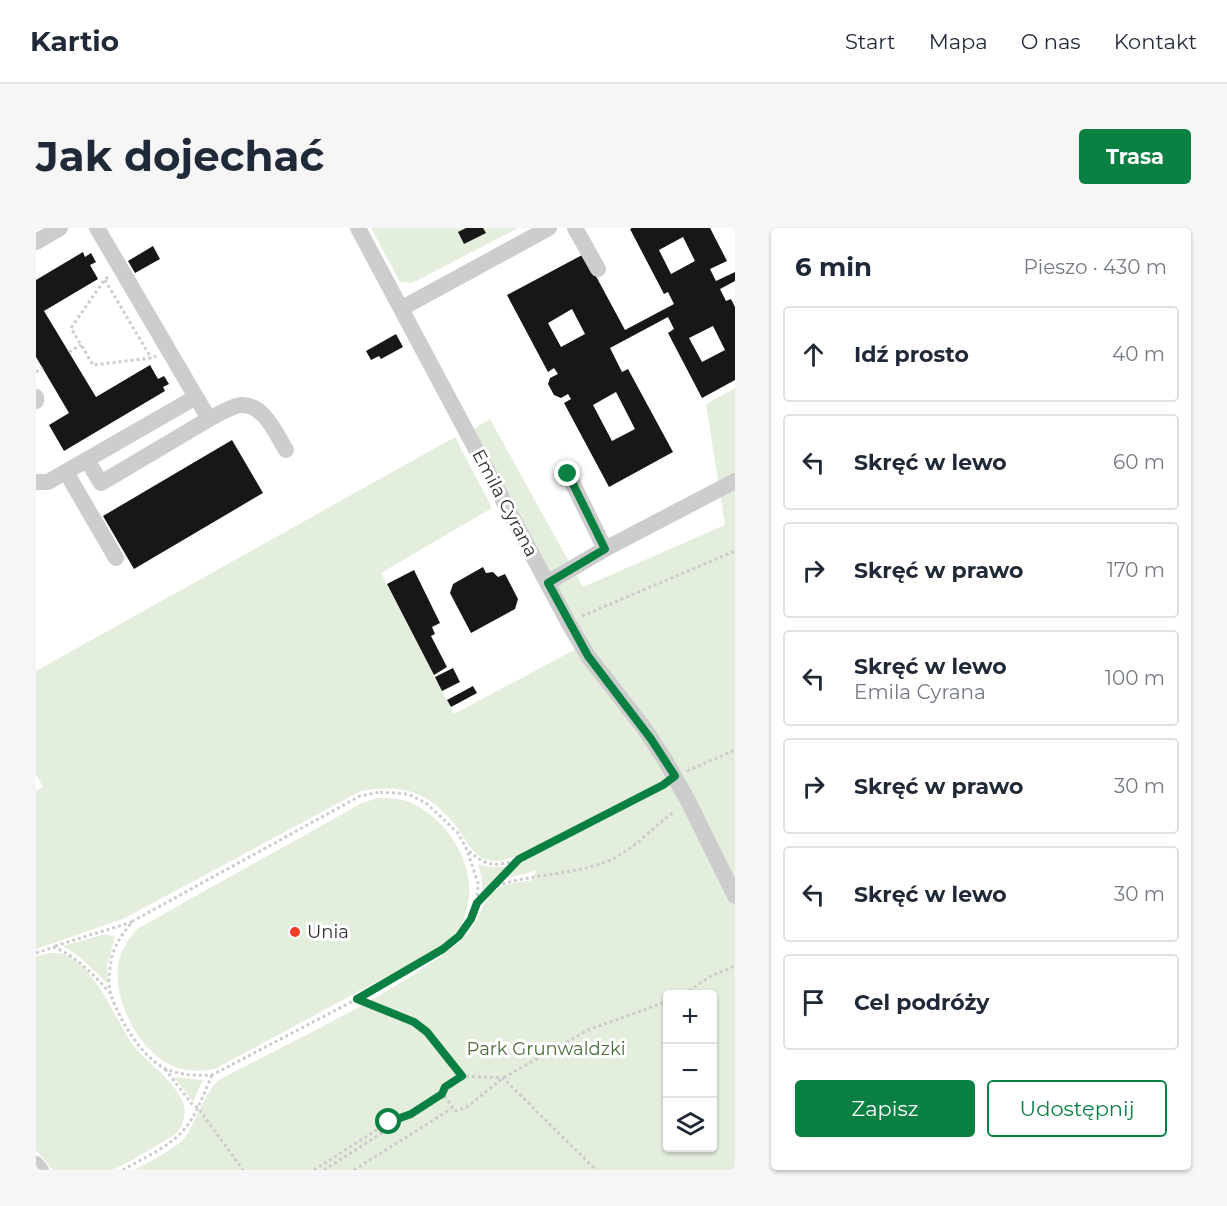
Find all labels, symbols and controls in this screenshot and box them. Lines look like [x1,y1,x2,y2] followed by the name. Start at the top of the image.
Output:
[30,24,119,58] text: Kartio
[845,29,896,54] text: Start
[929,29,988,54] text: Mapa
[1021,29,1081,54] text: O nas
[1114,29,1197,54] text: Kontakt
[1079,129,1191,184] button: Trasa
[36,130,324,182] text: Jak dojechać
[795,251,872,283] text: 6 min
[1023,255,1167,279] text: Pieszo · 430 m
[797,338,830,371] icon: ahead
[854,341,969,368] text: Idź prosto
[1112,342,1165,366] text: 40 m
[467,445,543,561] street label: Emila Cyrana
[797,446,830,479] icon: left
[854,449,1007,476] text: Skręć w lewo
[1113,450,1165,474] text: 60 m
[554,460,580,486] route end
[797,554,830,587] icon: right
[854,557,1023,584] text: Skręć w prawo
[1107,558,1165,582] text: 170 m
[854,653,1007,680] text: Skręć w lewo
[797,662,830,695] icon: left
[1105,666,1165,690] text: 100 m
[854,680,986,704] text: Emila Cyrana
[797,770,830,803] icon: right
[854,773,1023,800] text: Skręć w prawo
[1114,774,1165,798] text: 30 m
[797,878,830,911] icon: left
[854,881,1007,908] text: Skręć w lewo
[1114,882,1165,906] text: 30 m
[307,921,349,943] place label: Unia
[288,925,302,939] marker: Unia
[797,986,830,1019] icon: arrive
[854,989,990,1016] text: Cel podróży
[663,990,717,1152] map controls
[663,990,717,1044] button: +
[467,1038,626,1060] park label: Park Grunwaldzki
[663,1044,717,1098] button: −
[795,1080,975,1137] button: Zapisz
[987,1080,1167,1137] button: Udostępnij
[663,1098,717,1152] button: layers
[375,1108,401,1134] route start

